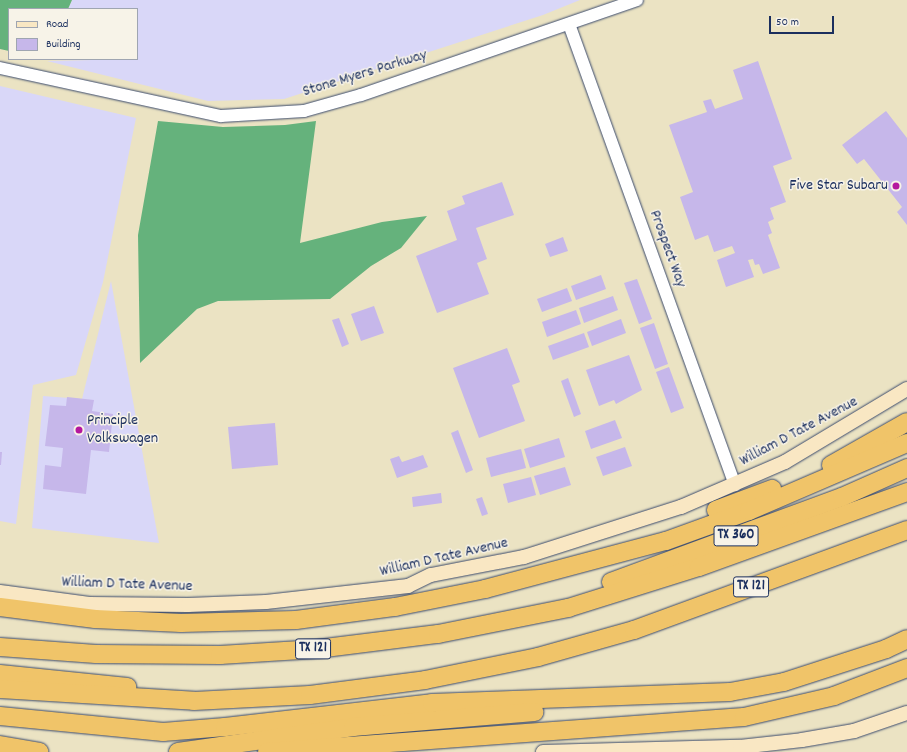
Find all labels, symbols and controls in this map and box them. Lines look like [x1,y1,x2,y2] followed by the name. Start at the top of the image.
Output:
[8,8,138,60] legend
[771,8,836,34] scale bar
[776,14,799,31] text: 50 m
[46,16,68,33] text: Road
[46,36,81,53] text: Building
[301,46,429,102] street label: Stone Myers Parkway
[789,176,888,196] place label: Five Star Subaru
[891,181,901,191] marker: Five Star Subaru
[644,208,690,290] street label: Prospect Way
[737,393,861,471] street label: William D Tate Avenue
[87,411,158,449] place label: Principle Volkswagen
[74,425,84,435] marker: Principle Volkswagen
[713,523,759,549] road number: TX 360
[378,534,510,582] street label: William D Tate Avenue
[61,573,193,597] street label: William D Tate Avenue
[733,574,769,600] road number: TX 121
[295,636,331,662] road number: TX 121

